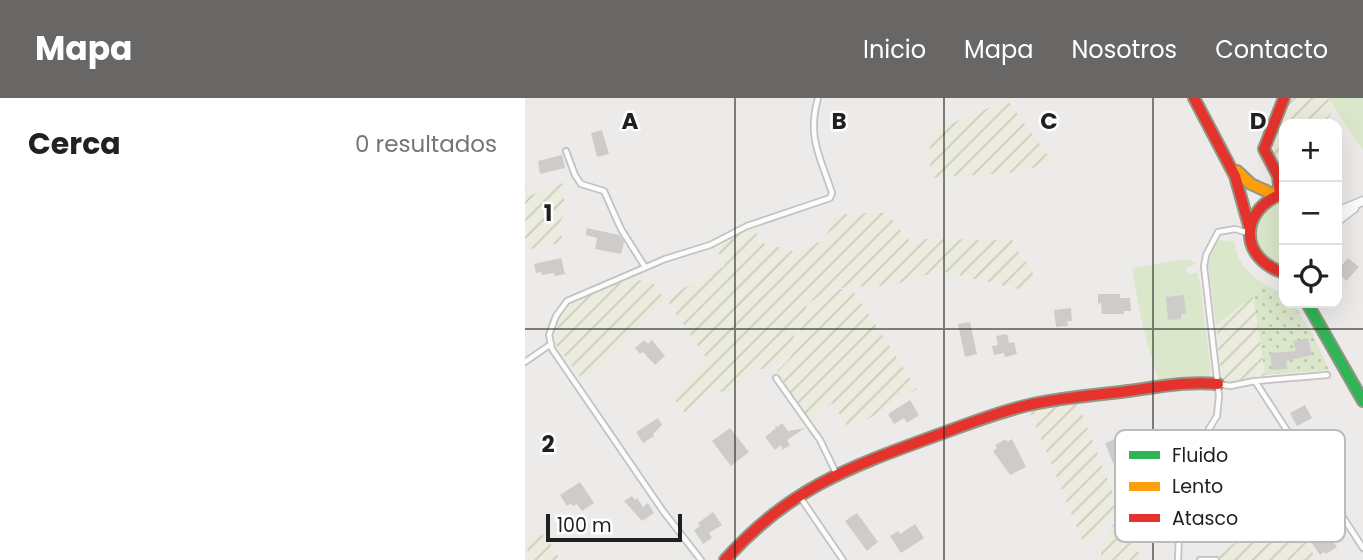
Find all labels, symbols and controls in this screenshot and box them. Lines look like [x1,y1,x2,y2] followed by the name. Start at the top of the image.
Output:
[35,25,133,72] text: Mapa
[863,33,926,66] text: Inicio
[964,33,1033,66] text: Mapa
[1071,33,1177,66] text: Nosotros
[1215,33,1328,66] text: Contacto
[622,105,639,137] text: A
[831,105,847,137] text: B
[1040,105,1058,137] text: C
[1250,105,1266,137] text: D
[1279,119,1342,308] map controls
[1279,119,1342,182] button: +
[28,122,121,165] text: Cerca
[355,128,497,160] text: 0 resultados
[1279,182,1342,245] button: −
[544,197,552,229] text: 1
[1279,245,1342,308] button: locate
[541,428,555,460] text: 2
[1115,430,1345,542] legend
[1172,442,1228,469] text: Fluido
[1172,473,1223,500] text: Lento
[1172,505,1238,532] text: Atasco
[546,511,683,543] scale bar
[557,512,612,539] text: 100 m

